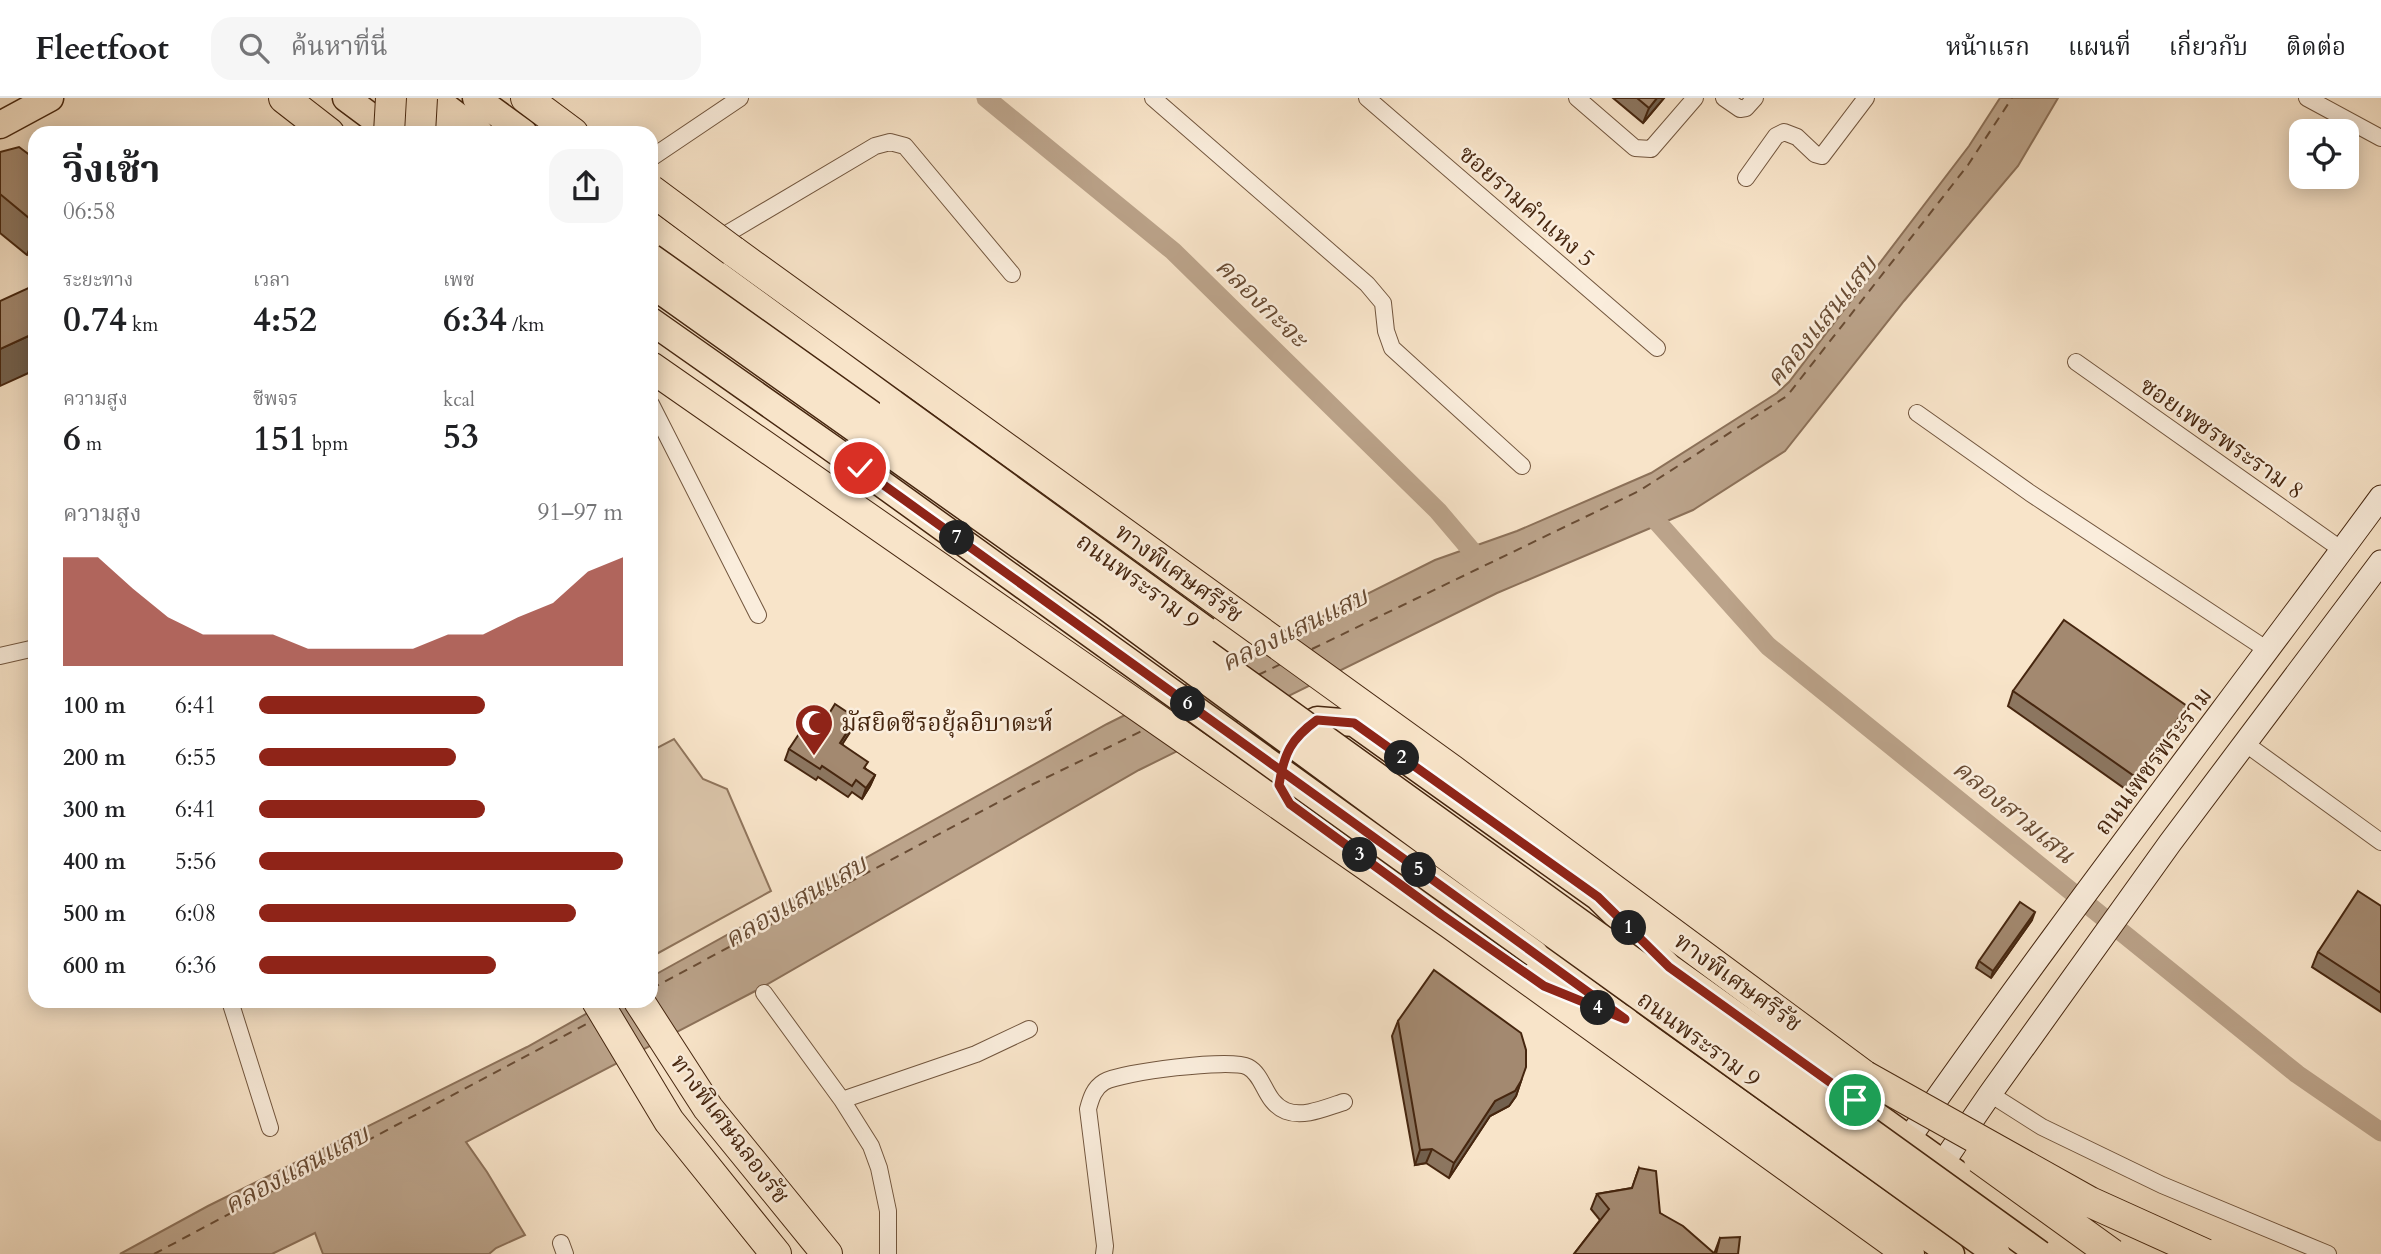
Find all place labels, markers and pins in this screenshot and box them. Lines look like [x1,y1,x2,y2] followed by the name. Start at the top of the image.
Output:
[830,438,890,498] pin
[940,520,974,556] pin: 7
[1170,686,1206,722] pin: 6
[793,702,835,757] mosque icon: มัสยิดซีรอยุ้ลอิบาดะห์
[841,707,1053,740] place label: มัสยิดซีรอยุ้ลอิบาดะห์
[1384,740,1420,776] pin: 2
[1342,838,1378,872] pin: 3
[1402,852,1436,888] pin: 5
[1612,910,1646,946] pin: 1
[1580,990,1616,1026] pin: 4
[1825,1070,1885,1130] pin

